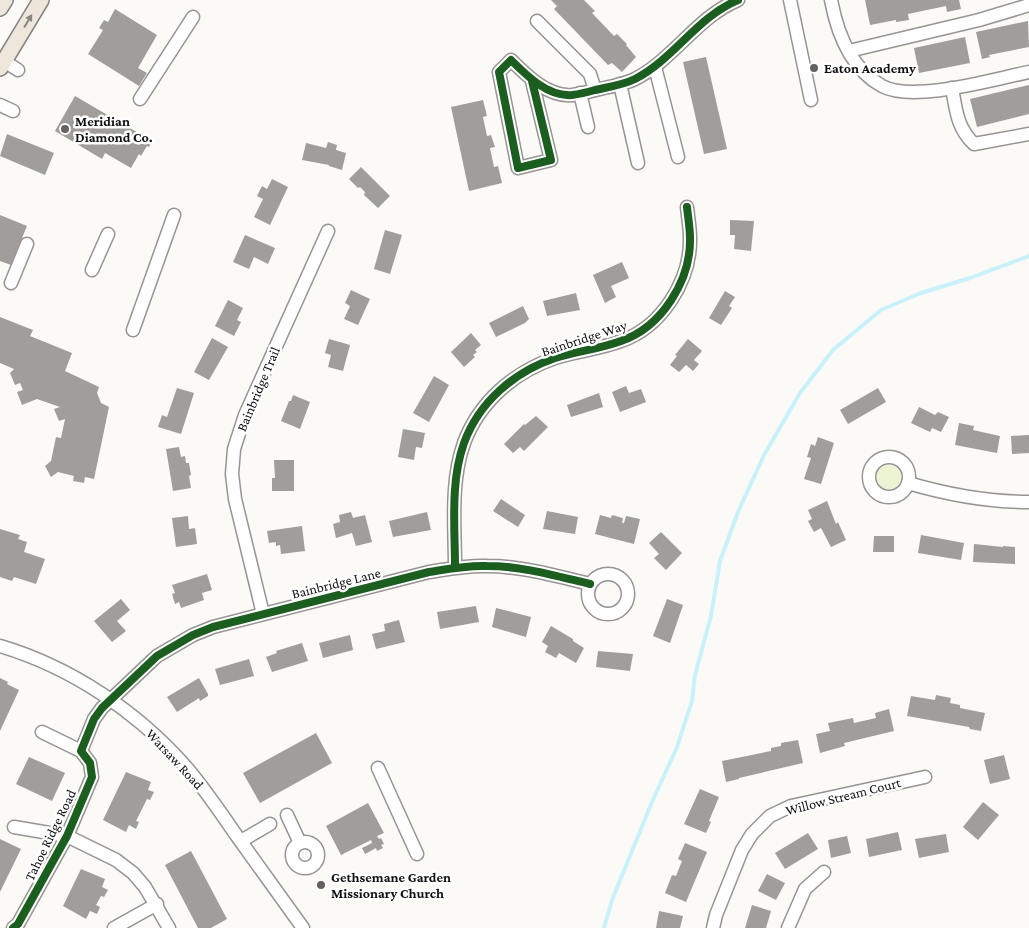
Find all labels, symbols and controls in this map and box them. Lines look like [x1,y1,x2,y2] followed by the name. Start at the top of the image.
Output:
[23,15,32,28] one-way arrow
[824,60,916,76] place label: Eaton Academy
[808,62,820,74] marker: Eaton Academy
[75,113,153,145] place label: Meridian Diamond Co.
[59,123,71,135] marker: Meridian Diamond Co.
[539,316,629,359] street label: Bainbridge Way
[233,344,283,434] street label: Bainbridge Trail
[290,564,382,602] street label: Bainbridge Lane
[143,725,207,793] street label: Warsaw Road
[784,774,903,818] street label: Willow Stream Court
[21,786,79,883] street label: Tahoe Ridge Road
[331,869,451,901] place label: Gethsemane Garden Missionary Church
[315,879,327,891] marker: Gethsemane Garden Missionary Church

